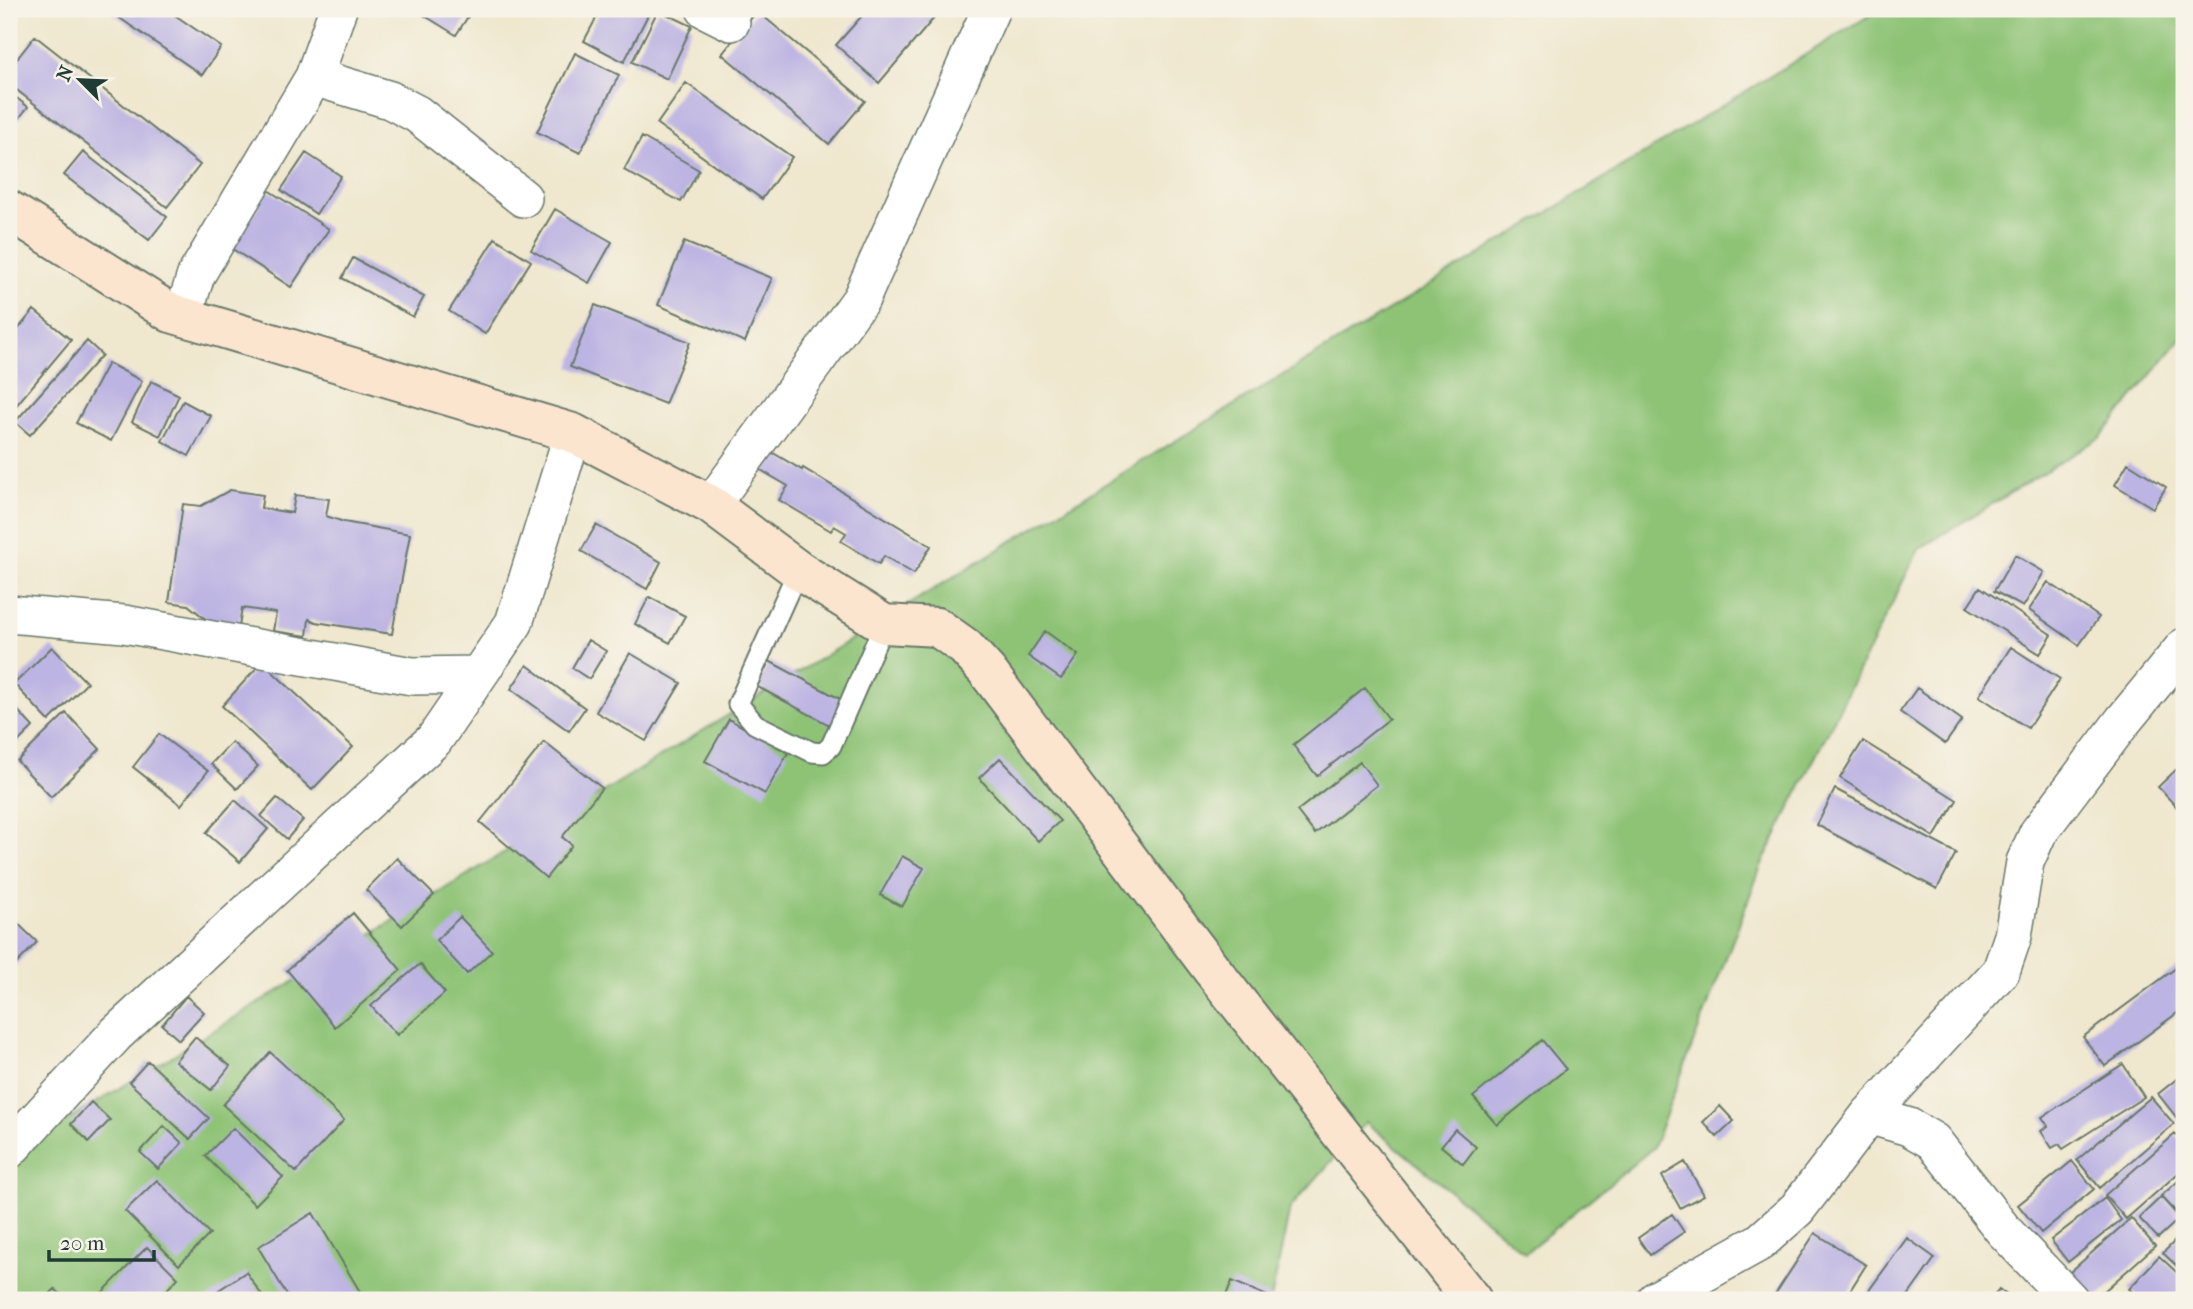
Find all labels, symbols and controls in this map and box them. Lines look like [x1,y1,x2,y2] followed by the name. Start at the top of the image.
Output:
[46,46,116,116] north arrow
[52,62,79,85] text: N
[49,1218,154,1262] scale bar
[60,1231,105,1255] text: 20 m

